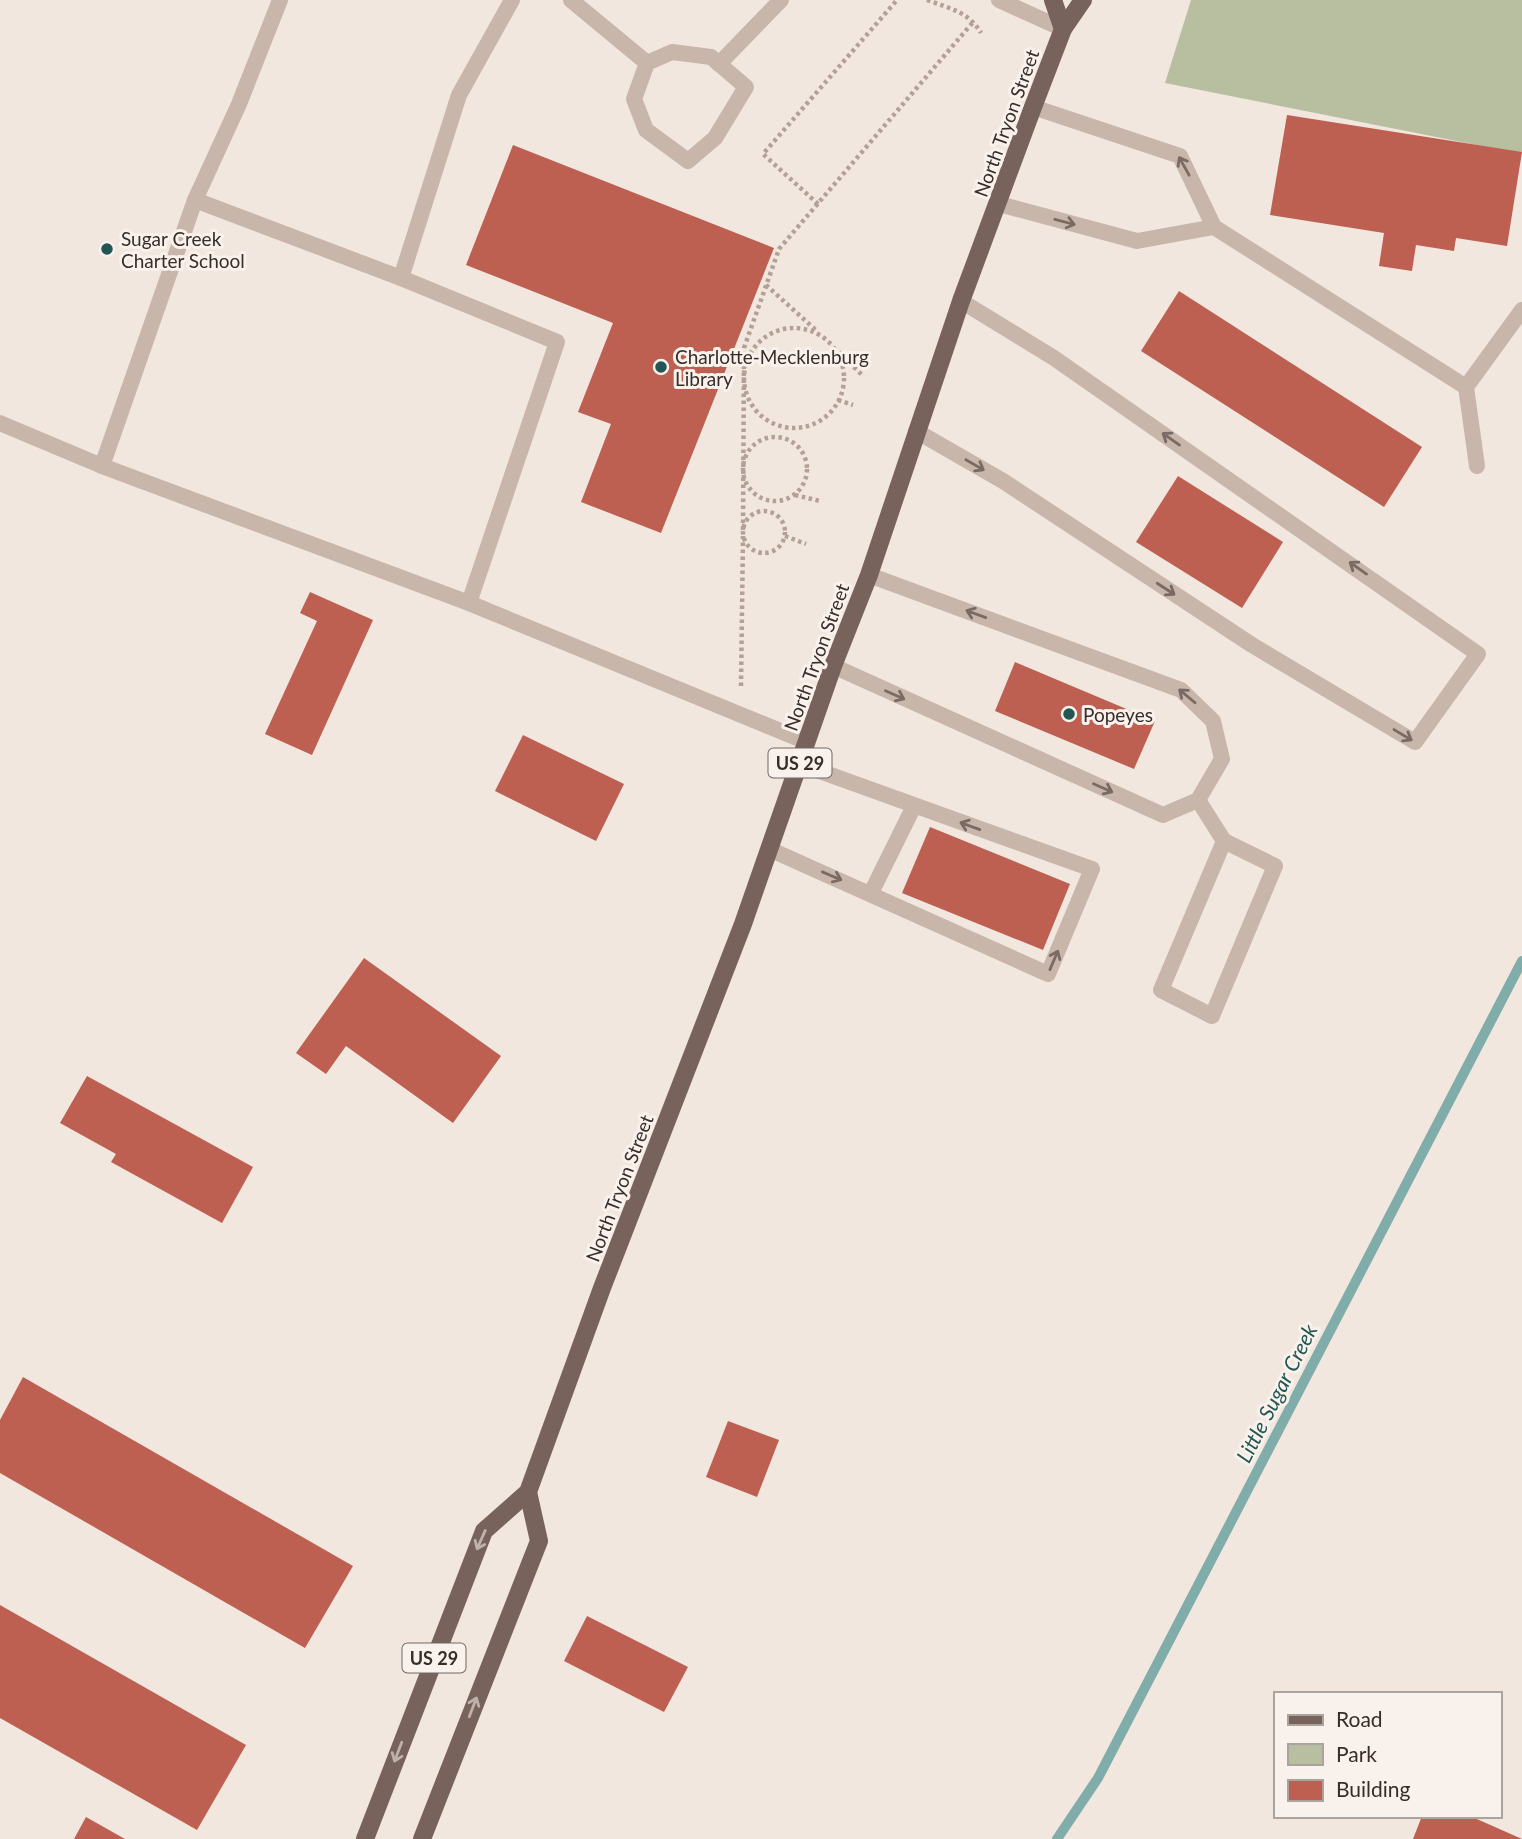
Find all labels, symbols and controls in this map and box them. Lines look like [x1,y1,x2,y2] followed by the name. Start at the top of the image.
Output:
[969,46,1043,200] street label: North Tryon Street
[1177,156,1191,176] one-way arrow
[1053,216,1076,229] one-way arrow
[121,227,245,272] place label: Sugar Creek Charter School
[99,241,115,257] marker: Sugar Creek Charter School
[675,345,869,390] place label: Charlotte-Mecklenburg Library
[653,359,669,375] marker: Charlotte-Mecklenburg Library
[1162,432,1181,446] one-way arrow
[964,458,984,472] one-way arrow
[1349,561,1368,575] one-way arrow
[779,580,853,734] street label: North Tryon Street
[1156,581,1175,596] one-way arrow
[965,606,987,619] one-way arrow
[884,689,906,702] one-way arrow
[1178,689,1196,704] one-way arrow
[1083,703,1153,726] place label: Popeyes
[1061,706,1077,722] marker: Popeyes
[1393,728,1413,742] one-way arrow
[768,748,832,778] road number: US 29
[1092,782,1113,795] one-way arrow
[960,819,982,831] one-way arrow
[821,870,842,883] one-way arrow
[1048,950,1061,972] one-way arrow
[580,1111,658,1265] street label: North Tryon Street
[1230,1319,1322,1466] water label: Little Sugar Creek
[474,1529,487,1550] one-way arrow
[402,1644,466,1672] road number: US 29
[1274,1692,1501,1818] legend
[468,1697,481,1718] one-way arrow
[1336,1706,1383,1731] text: Road
[391,1741,403,1762] one-way arrow
[1336,1741,1377,1766] text: Park
[1336,1776,1411,1801] text: Building

